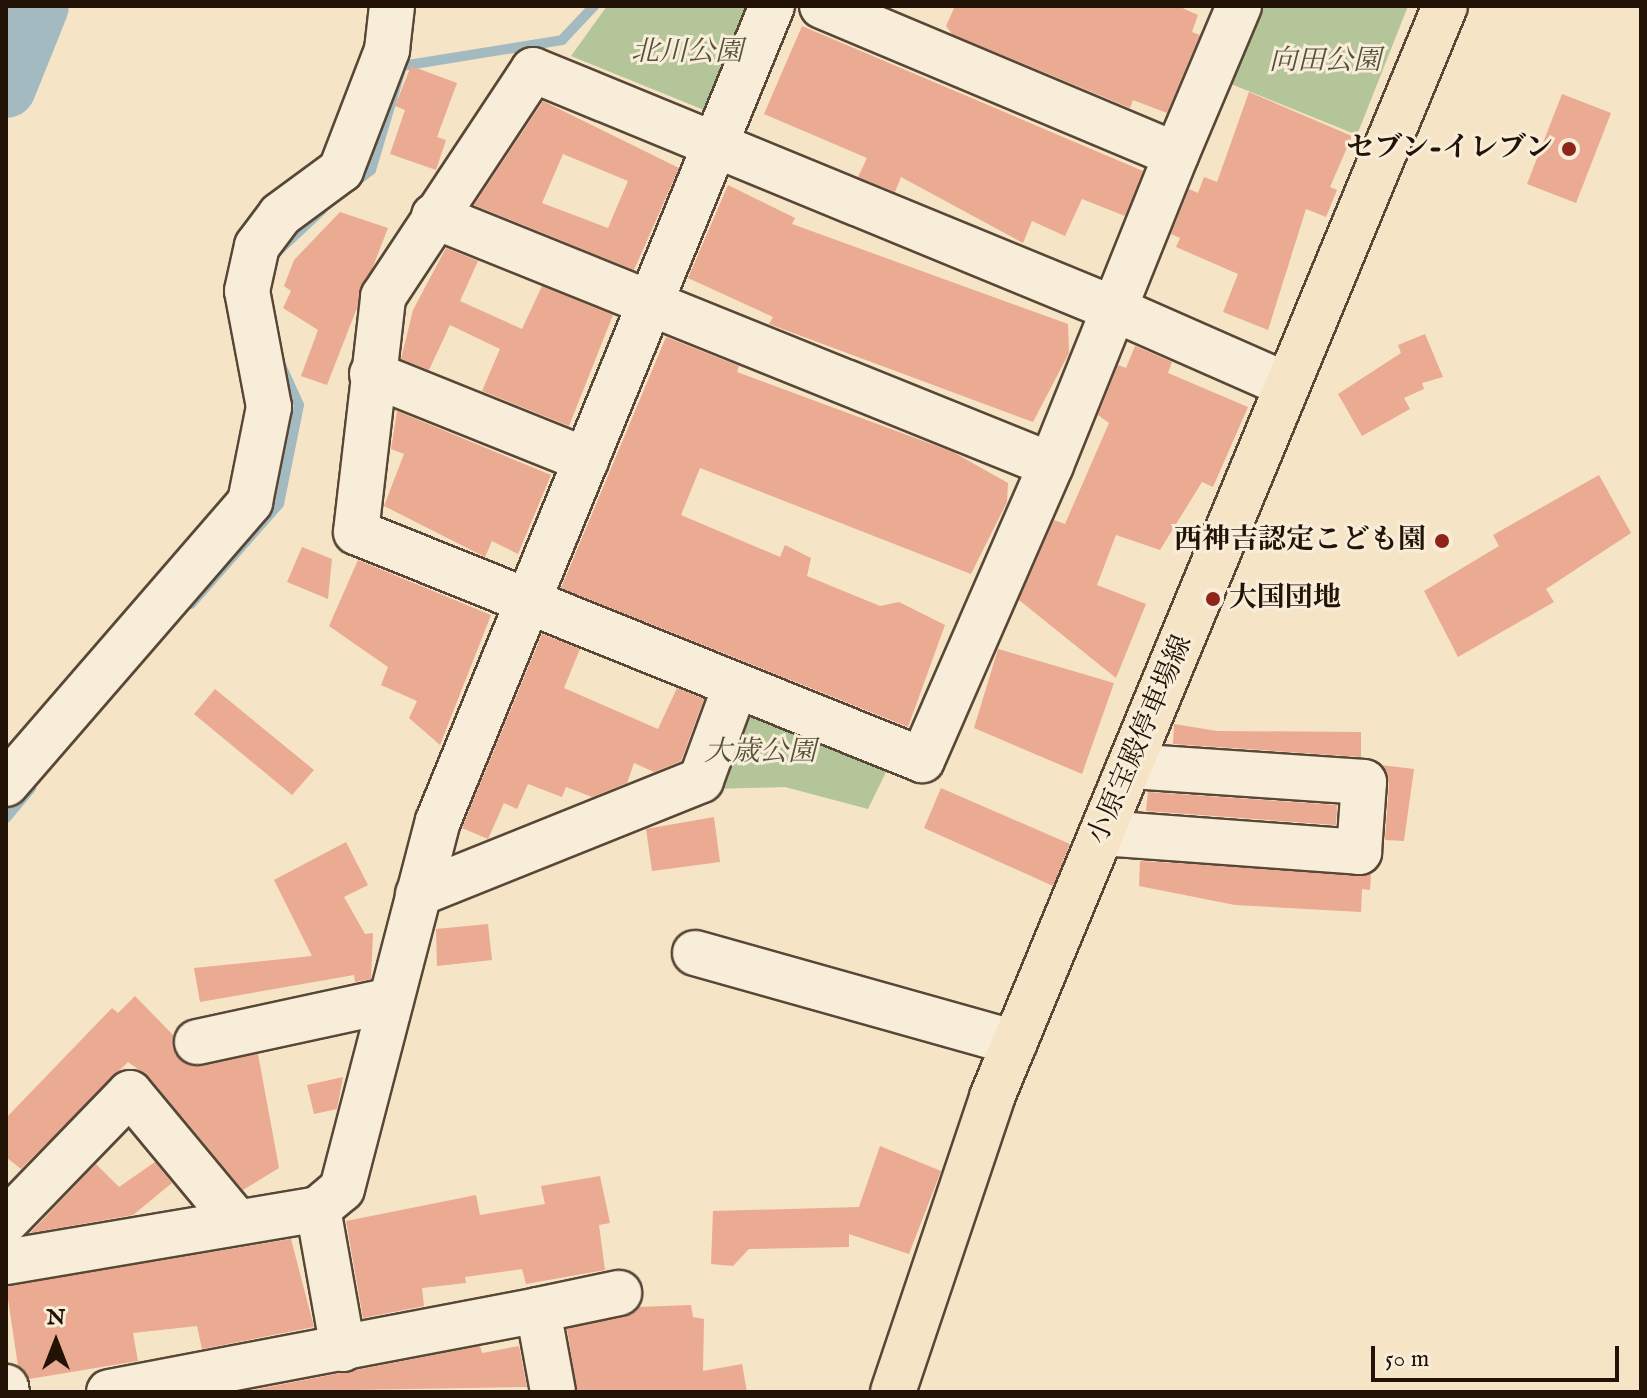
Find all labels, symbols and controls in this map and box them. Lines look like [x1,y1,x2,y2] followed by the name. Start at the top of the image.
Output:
[631,36,743,70] park label: 北川公園
[1269,45,1381,79] park label: 向田公園
[1344,132,1553,166] place label: セブン-イレブン
[1560,140,1578,158] marker: セブン-イレブン
[1174,524,1426,558] place label: 西神吉認定こども園
[1433,532,1451,550] marker: 西神吉認定こども園
[1229,582,1341,616] place label: 大国団地
[1204,590,1222,608] marker: 大国団地
[1082,630,1200,850] street label: 小原宝殿停車場線
[704,736,816,770] park label: 大歳公園
[16,1302,96,1382] north arrow
[46,1304,66,1332] text: N
[1375,1330,1623,1380] scale bar
[1385,1344,1429,1375] text: 50 m

